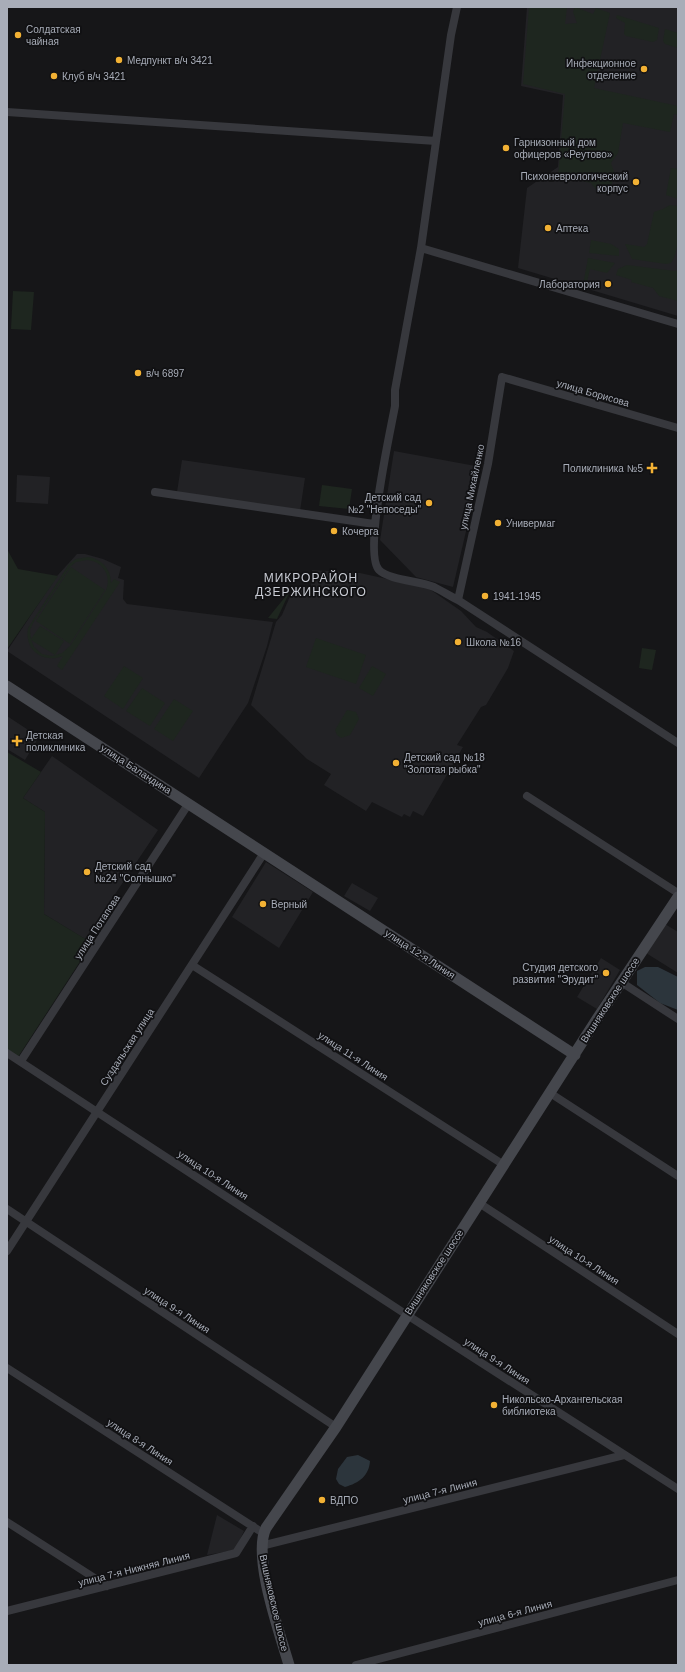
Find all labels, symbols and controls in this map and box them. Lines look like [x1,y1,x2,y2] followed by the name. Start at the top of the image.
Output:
[26,24,81,47] place label: Солдатская чайная
[13,30,23,40] marker: Солдатская чайная
[114,55,124,65] marker: Медпункт в/ч 3421
[127,55,213,66] place label: Медпункт в/ч 3421
[566,58,636,81] place label: Инфекционное отделение
[639,64,649,74] marker: Инфекционное отделение
[49,71,59,81] marker: Клуб в/ч 3421
[62,71,126,82] place label: Клуб в/ч 3421
[514,137,613,160] place label: Гарнизонный дом офицеров «Реутово»
[501,143,511,153] marker: Гарнизонный дом офицеров «Реутово»
[520,171,628,194] place label: Психоневрологический корпус
[631,177,641,187] marker: Психоневрологический корпус
[543,223,553,233] marker: Аптека
[556,223,589,234] place label: Аптека
[539,279,600,290] place label: Лаборатория
[603,279,613,289] marker: Лаборатория
[133,368,143,378] marker: в/ч 6897
[146,368,185,379] place label: в/ч 6897
[555,377,631,409] street label: улица Борисова
[458,443,487,531] street label: улица Михайленко
[646,462,658,474] marker: Поликлиника №5
[563,463,643,474] place label: Поликлиника №5
[348,492,421,515] place label: Детский сад №2 "Непоседы"
[424,498,434,508] marker: Детский сад №2 "Непоседы"
[493,518,503,528] marker: Универмаг
[506,518,556,529] place label: Универмаг
[329,526,339,536] marker: Кочерга
[342,526,379,537] place label: Кочерга
[255,570,367,599] district label: МИКРОРАЙОН ДЗЕРЖИНСКОГО
[480,591,490,601] marker: 1941-1945
[493,591,541,602] place label: 1941-1945
[453,637,463,647] marker: Школа №16
[466,637,521,648] place label: Школа №16
[26,730,86,753] place label: Детская поликлиника
[11,735,23,747] marker: Детская поликлиника
[99,742,174,796] street label: улица Баландина
[404,752,485,775] place label: Детский сад №18 "Золотая рыбка"
[391,758,401,768] marker: Детский сад №18 "Золотая рыбка"
[95,861,176,884] place label: Детский сад №24 "Солнышко"
[82,867,92,877] marker: Детский сад №24 "Солнышко"
[72,892,122,961] street label: улица Потапова
[258,899,268,909] marker: Верный
[271,899,307,910] place label: Верный
[383,927,457,981] street label: улица 12-я Линия
[578,955,642,1045] street label: Вишняковское шоссе
[513,962,598,985] place label: Студия детского развития "Эрудит"
[601,968,611,978] marker: Студия детского развития "Эрудит"
[98,1006,156,1088] street label: Суздальская улица
[316,1029,390,1083] street label: улица 11-я Линия
[176,1148,250,1202] street label: улица 10-я Линия
[402,1227,466,1317] street label: Вишняковское шоссе
[547,1233,621,1287] street label: улица 10-я Линия
[142,1285,212,1335] street label: улица 9-я Линия
[462,1336,532,1386] street label: улица 9-я Линия
[502,1394,622,1417] place label: Никольско-Архангельская библиотека
[489,1400,499,1410] marker: Никольско-Архангельская библиотека
[105,1417,175,1467] street label: улица 8-я Линия
[402,1476,478,1506] street label: улица 7-я Линия
[317,1495,327,1505] marker: ВДПО
[330,1495,358,1506] place label: ВДПО
[77,1550,191,1588] street label: улица 7-я Нижняя Линия
[258,1554,291,1653] street label: Вишняковское шоссе
[477,1598,553,1628] street label: улица 6-я Линия

